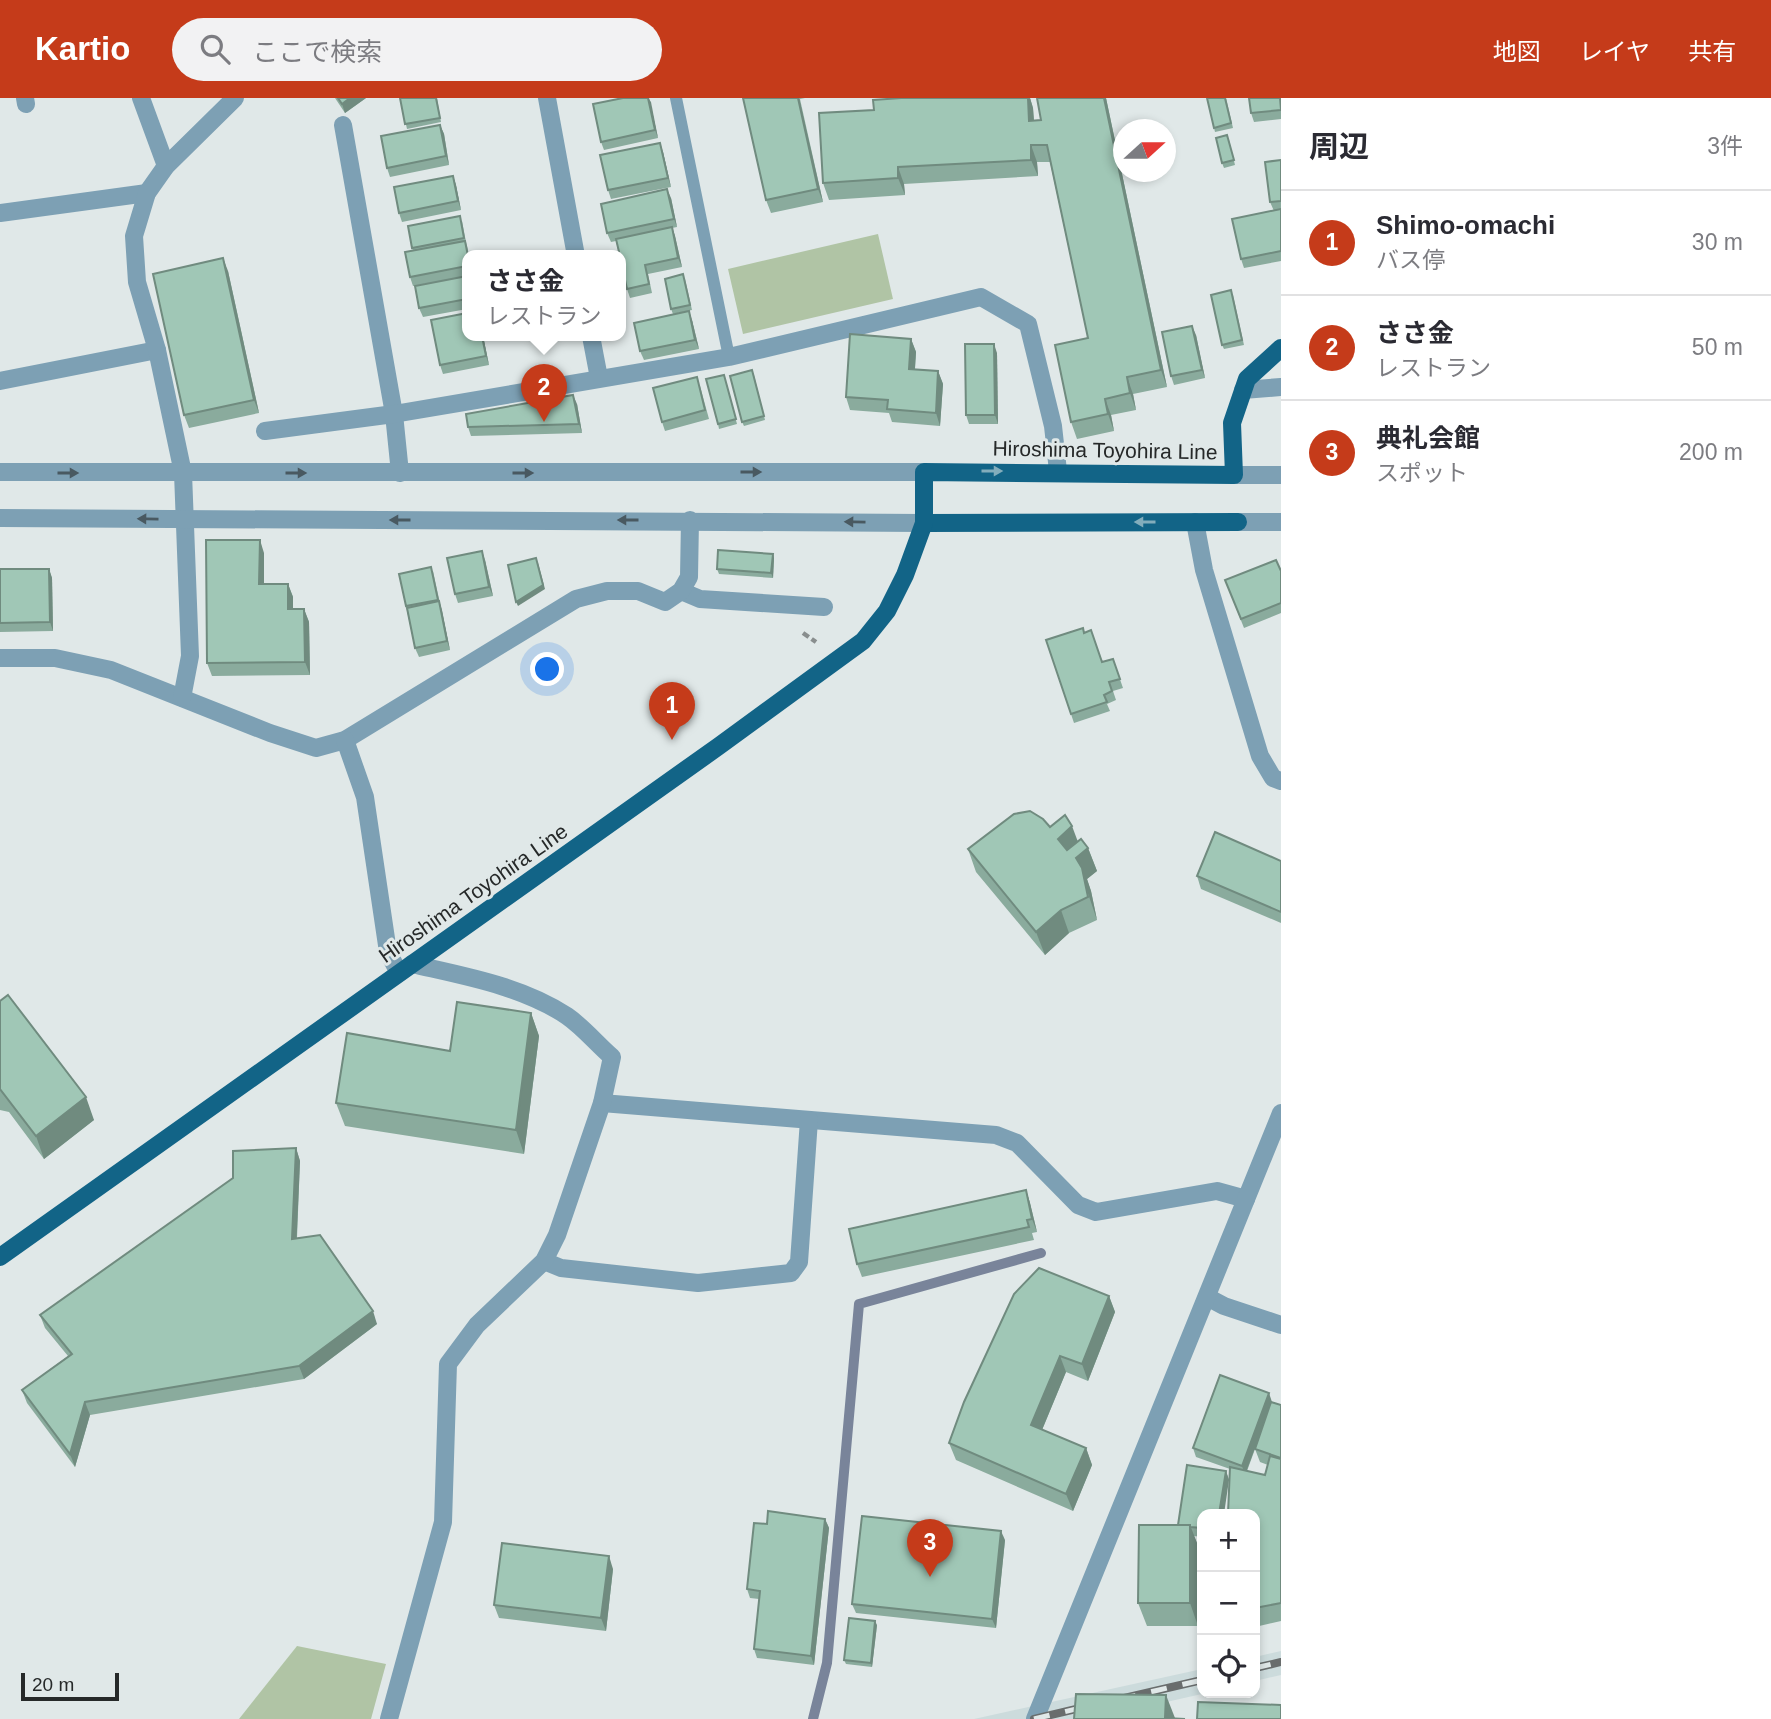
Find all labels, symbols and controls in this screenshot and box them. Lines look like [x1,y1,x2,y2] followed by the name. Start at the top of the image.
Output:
[172,18,662,81] search box
[35,30,130,67] text: Kartio
[196,30,234,68] icon: search
[252,37,382,67] text: ここで検索
[1493,38,1541,65] text: 地図
[1579,38,1650,65] text: レイヤ
[1688,38,1736,65] text: 共有
[1113,119,1176,182] north arrow
[1309,130,1369,163] text: 周辺
[1707,133,1743,159] text: 3件
[1376,210,1555,240] text: Shimo-omachi
[1326,229,1338,255] text: 1
[1692,229,1743,255] text: 30 m
[1376,247,1445,273] text: バス停
[462,250,626,341] popup
[487,266,565,296] text: ささ金
[487,303,602,329] text: レストラン
[1376,318,1454,348] text: ささ金
[1326,334,1338,360] text: 2
[1692,334,1743,360] text: 50 m
[1376,355,1491,381] text: レストラン
[521,364,567,422] pin: 2
[1376,423,1480,453] text: 典礼会館
[992,437,1218,463] street label: Hiroshima Toyohira Line
[1326,439,1338,465] text: 3
[1679,439,1743,465] text: 200 m
[1376,460,1468,486] text: スポット
[981,465,1003,477] one-way arrow
[740,466,762,478] one-way arrow
[57,467,79,479] one-way arrow
[285,467,307,479] one-way arrow
[512,467,534,479] one-way arrow
[137,513,159,525] one-way arrow
[389,514,411,526] one-way arrow
[617,514,639,526] one-way arrow
[844,516,866,528] one-way arrow
[1134,516,1156,528] one-way arrow
[530,652,564,686] your location
[649,682,695,740] pin: 1
[374,819,572,967] street label: Hiroshima Toyohira Line
[1197,1509,1260,1698] map controls
[1197,1509,1260,1572] button: +
[907,1519,953,1577] pin: 3
[1197,1572,1260,1635] button: −
[1197,1635,1260,1698] button: locate
[21,1670,119,1702] scale bar
[32,1674,74,1695] text: 20 m

